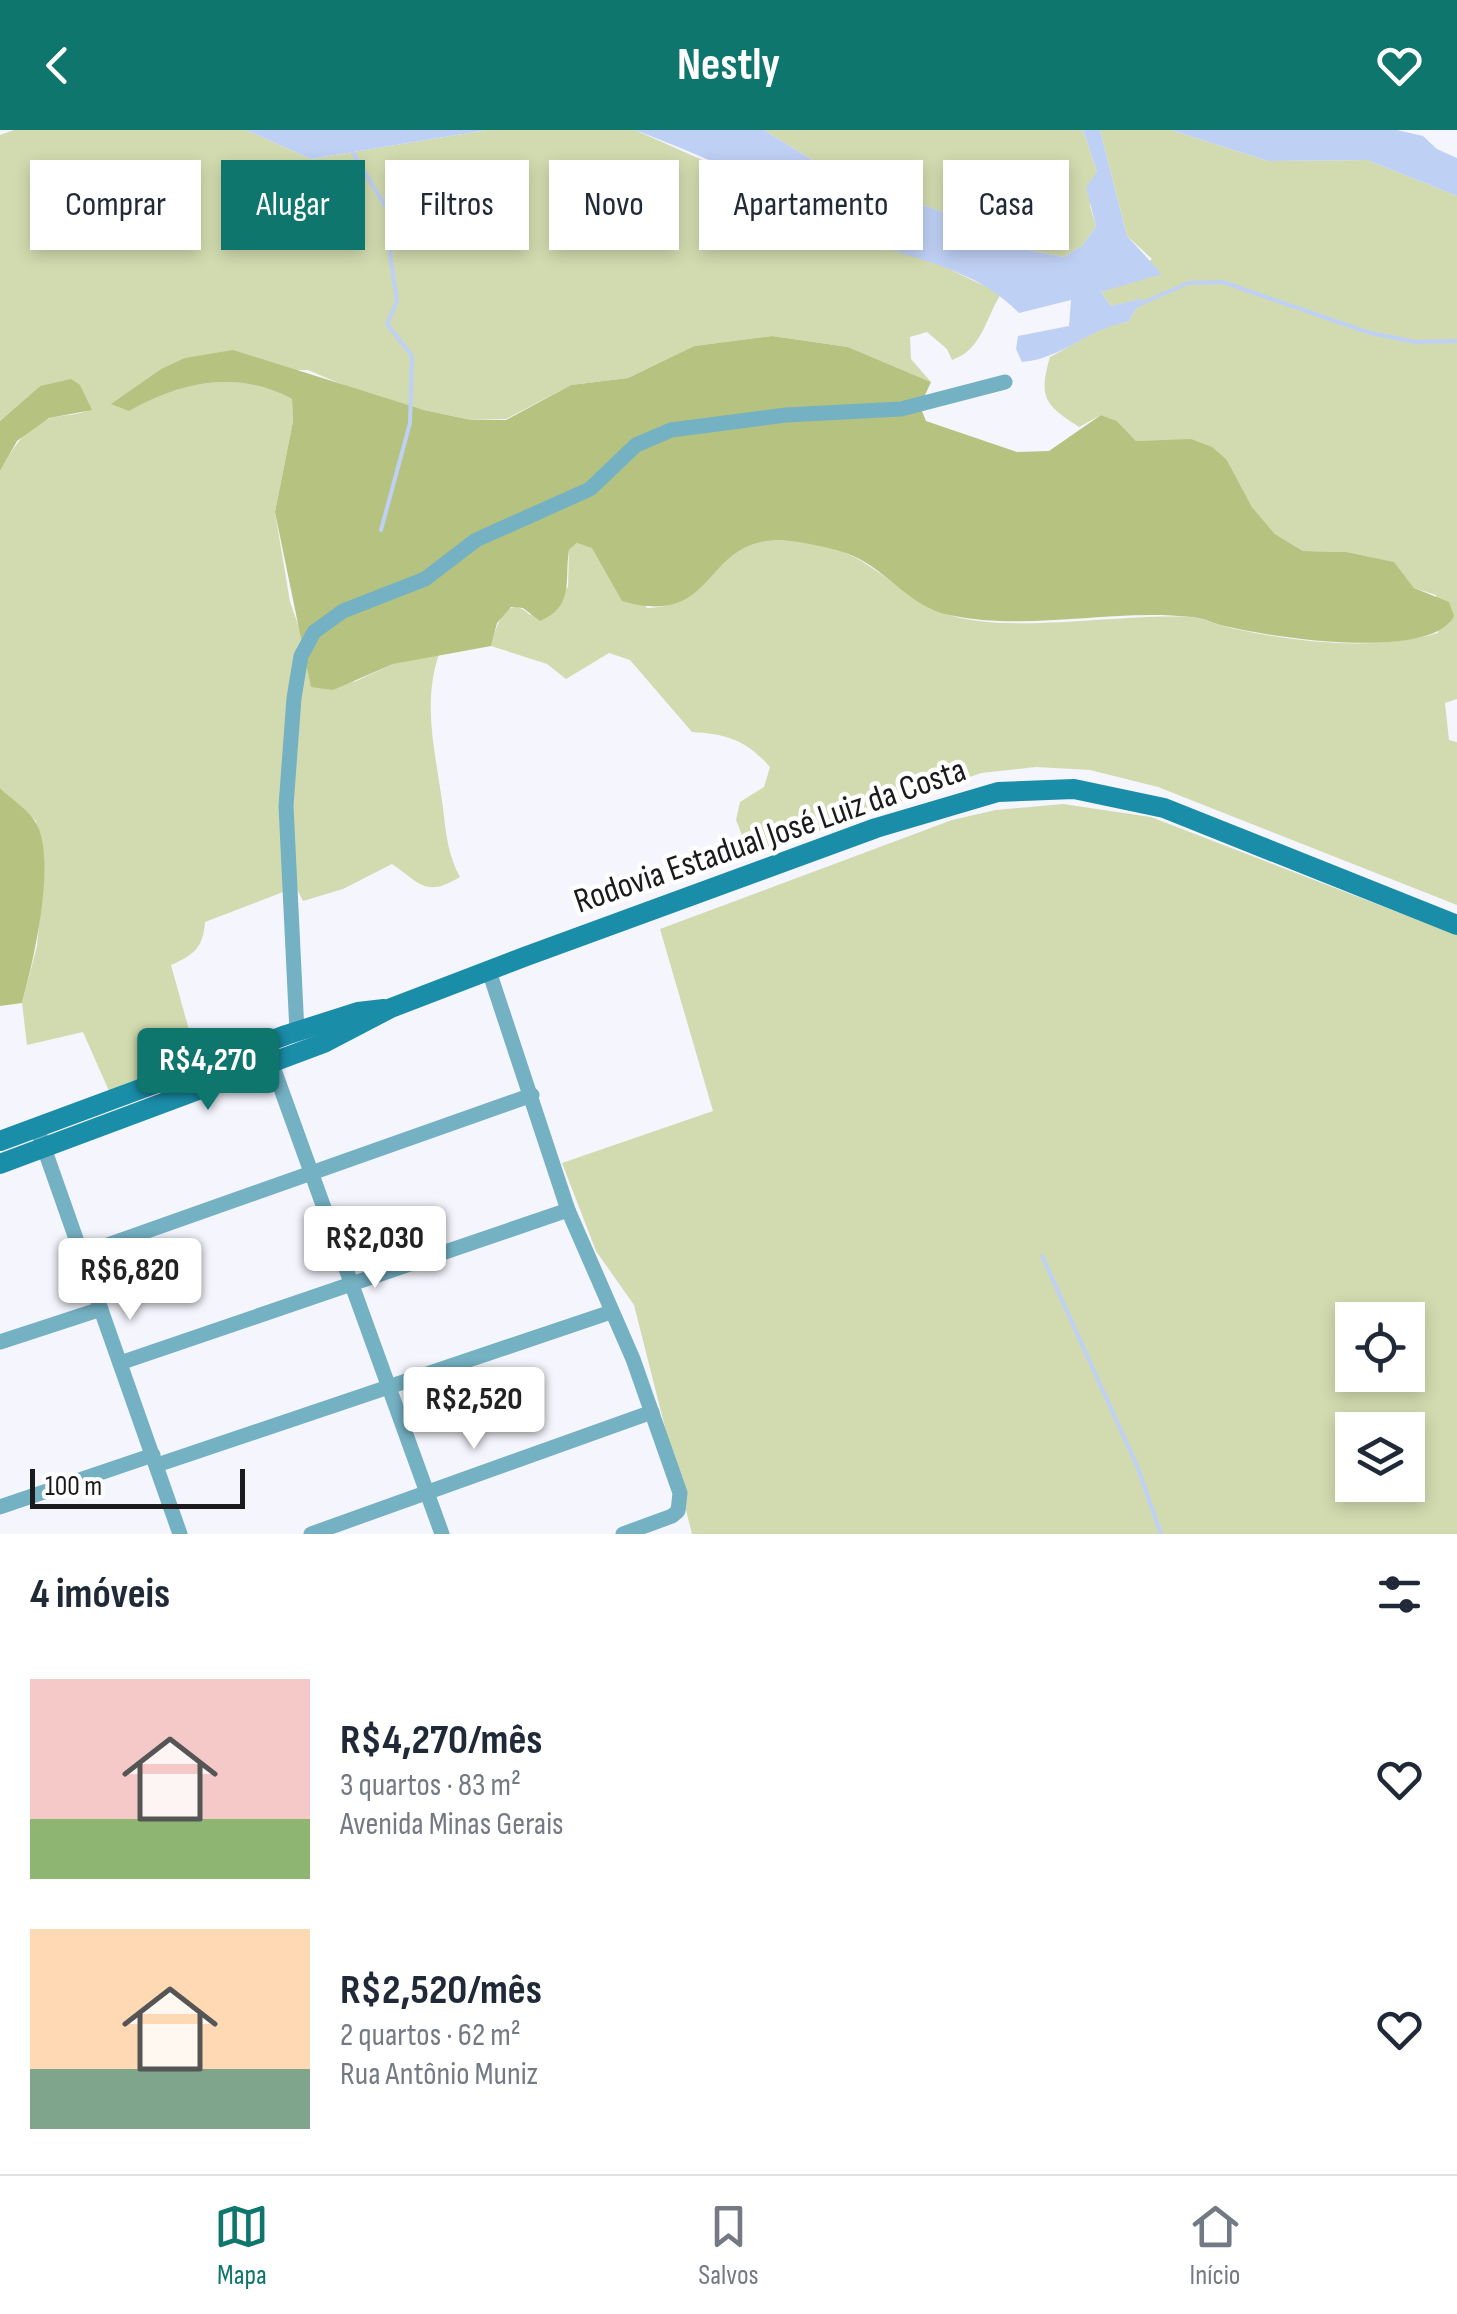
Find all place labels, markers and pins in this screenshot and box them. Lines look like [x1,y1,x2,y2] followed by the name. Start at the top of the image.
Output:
[116,1028,300,1113] pin: R$4,270
[283,1206,467,1291] pin: R$2,030
[38,1238,222,1323] pin: R$6,820
[382,1367,566,1452] pin: R$2,520

